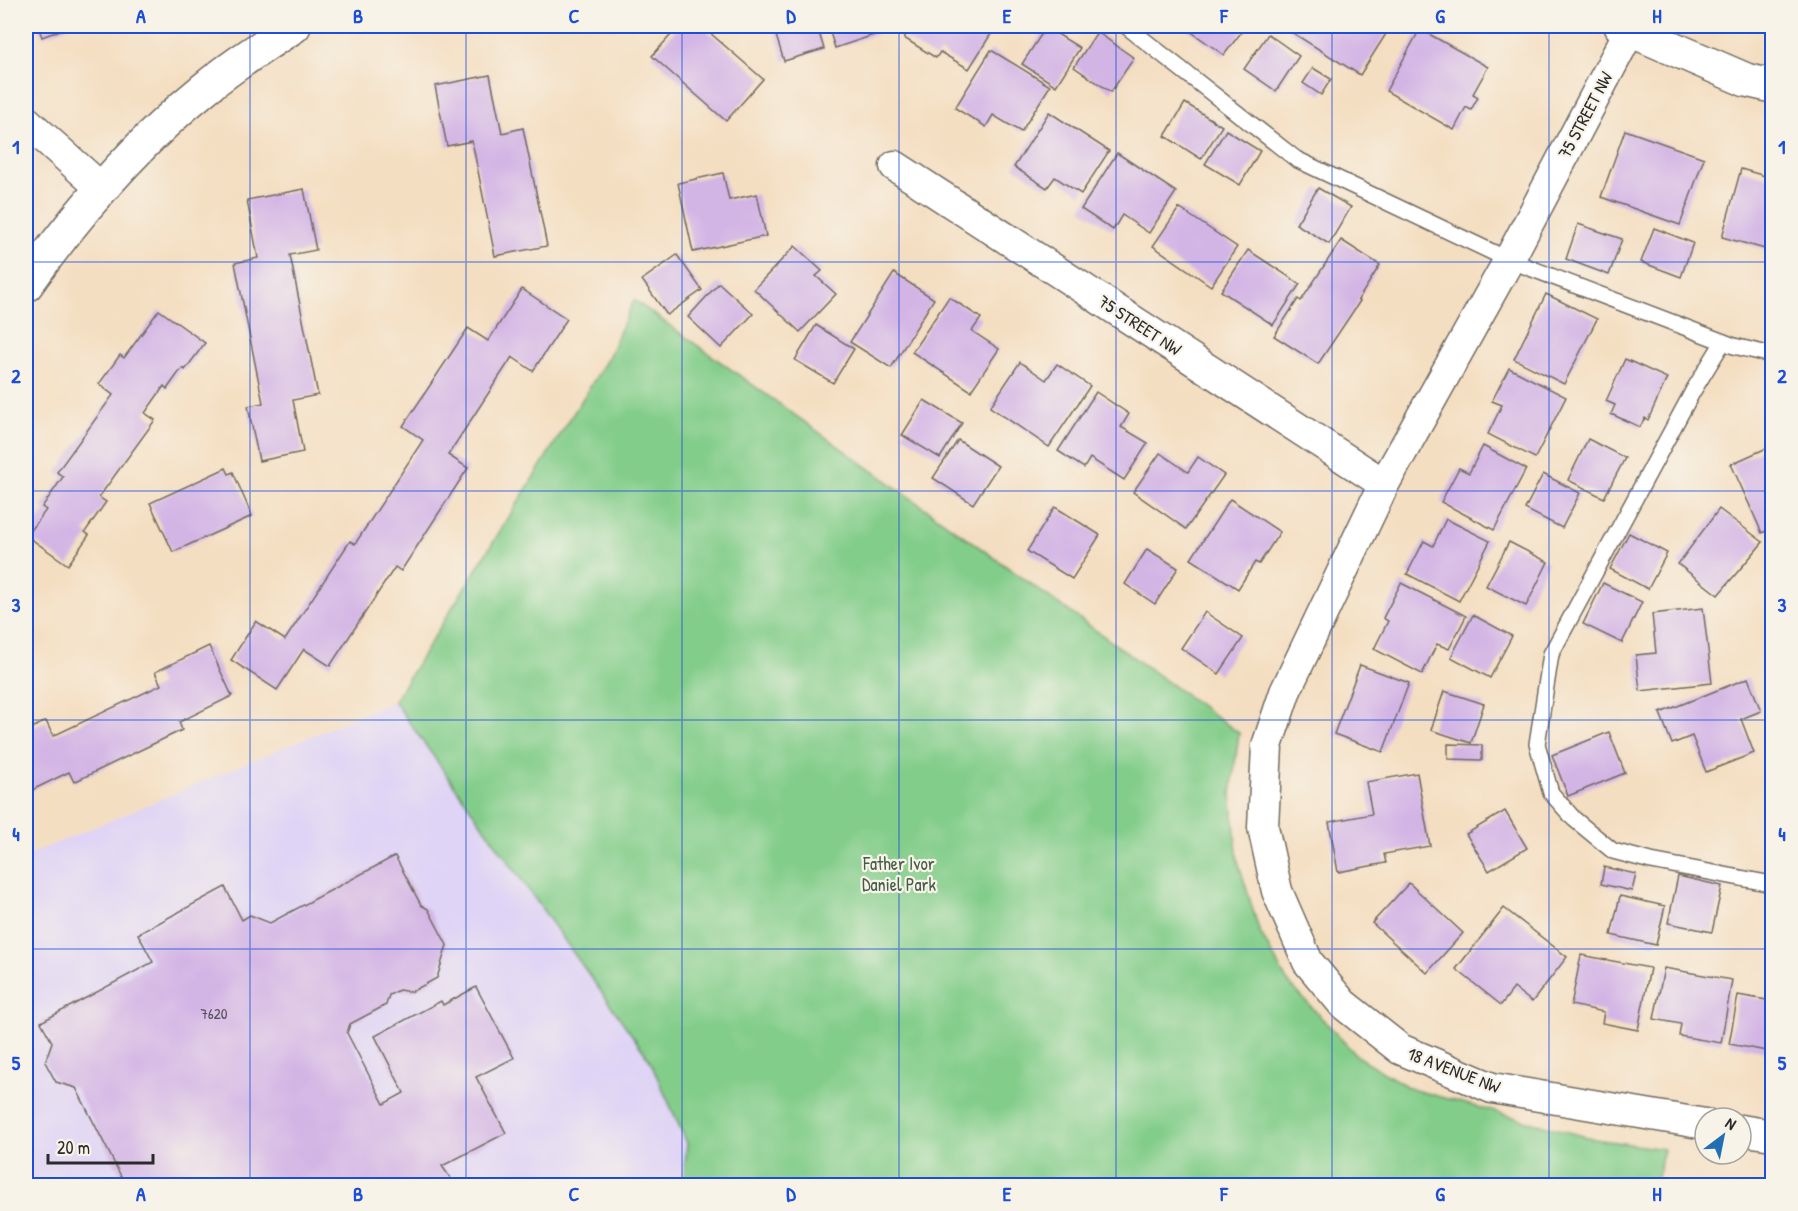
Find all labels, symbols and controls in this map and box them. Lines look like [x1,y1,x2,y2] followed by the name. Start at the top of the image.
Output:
[136,2,146,29] text: A
[353,2,363,29] text: B
[569,2,580,29] text: C
[786,2,796,29] text: D
[1003,2,1012,29] text: E
[1219,2,1229,29] text: F
[1435,2,1445,29] text: G
[1652,2,1662,29] text: H
[1552,67,1618,163] street label: 75 STREET NW
[12,133,20,160] text: 1
[1778,133,1786,160] text: 1
[1093,289,1187,361] street label: 75 STREET NW
[11,362,21,389] text: 2
[1777,362,1787,389] text: 2
[12,591,21,618] text: 3
[1778,591,1787,618] text: 3
[12,820,20,847] text: 4
[1778,820,1786,847] text: 4
[862,851,937,897] park label: Father Ivor Daniel Park
[200,1003,228,1024] house number: 7620
[1404,1041,1504,1099] street label: 18 AVENUE NW
[12,1049,21,1076] text: 5
[1778,1049,1787,1076] text: 5
[1693,1106,1753,1166] north arrow
[1722,1112,1741,1135] text: N
[48,1127,153,1165] scale bar
[57,1135,90,1160] text: 20 m
[136,1180,146,1207] text: A
[353,1180,363,1207] text: B
[569,1180,580,1207] text: C
[786,1180,796,1207] text: D
[1003,1180,1012,1207] text: E
[1219,1180,1229,1207] text: F
[1435,1180,1445,1207] text: G
[1652,1180,1662,1207] text: H

